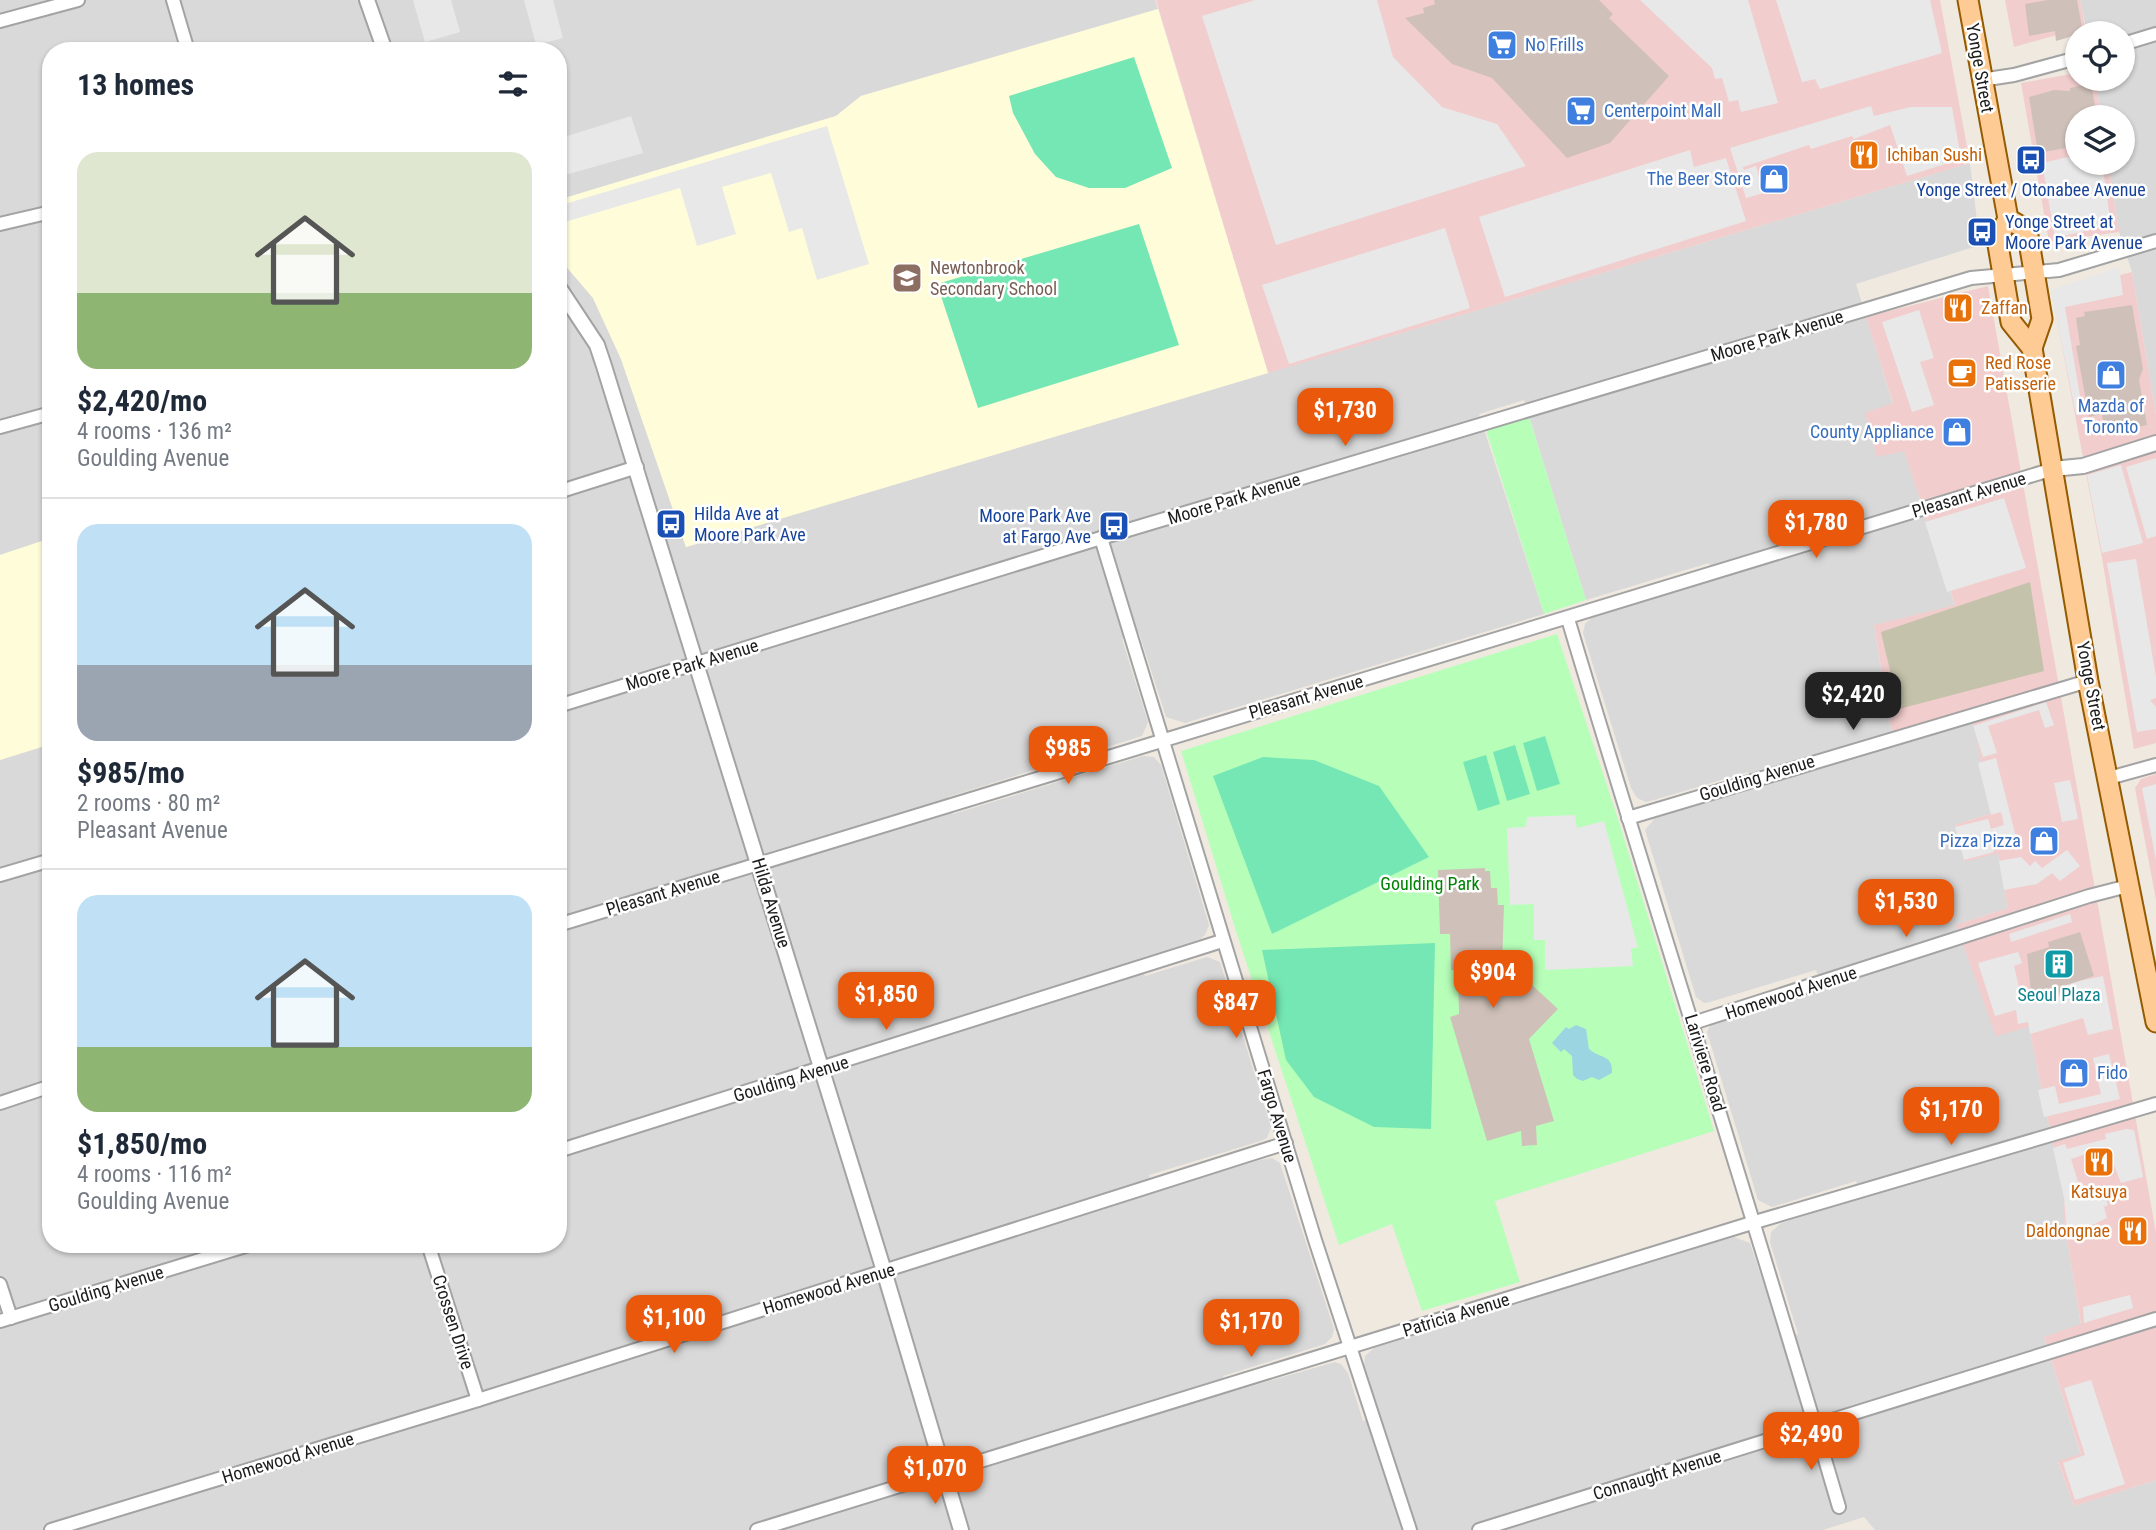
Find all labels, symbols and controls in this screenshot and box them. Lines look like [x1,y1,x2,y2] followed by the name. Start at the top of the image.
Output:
[2065,21,2135,175] map controls
[2065,21,2135,91] button: locate
[1962,22,1999,114] street label: Yonge Street
[1485,28,1519,62] supermarket icon: No Frills
[1525,34,1584,55] place label: No Frills
[494,65,532,103] icon: filters
[77,67,194,102] text: 13 homes
[1564,94,1598,128] supermarket icon: Centerpoint Mall
[1604,100,1721,121] place label: Centerpoint Mall
[2065,105,2135,175] button: layers
[1847,138,1881,172] restaurant icon: Ichiban Sushi
[2014,143,2048,177] bus stop icon: Yonge Street / Otonabee Avenue
[1887,144,1982,165] place label: Ichiban Sushi
[1757,162,1791,196] shop icon: The Beer Store
[1647,168,1751,189] place label: The Beer Store
[1916,179,2146,200] place label: Yonge Street / Otonabee Avenue
[242,197,368,323] icon: home
[2005,211,2143,253] place label: Yonge Street at Moore Park Avenue
[1965,215,1999,249] bus stop icon: Yonge Street at Moore Park Avenue
[930,257,1057,299] place label: Newtonbrook Secondary School
[890,261,924,295] school or university icon: Newtonbrook Secondary School
[1941,291,1975,325] restaurant icon: Zaffan
[1981,297,2028,318] place label: Zaffan
[1708,305,1846,366] street label: Moore Park Avenue
[1985,352,2056,394] place label: Red Rose Patisserie
[1945,356,1979,390] cafe icon: Red Rose Patisserie
[2094,358,2128,392] shop icon: Mazda of Toronto
[77,383,207,418] text: $2,420/mo
[1288,388,1402,448] pin: $1,730
[2078,395,2144,437] place label: Mazda of Toronto
[1313,397,1377,424] text: $1,730
[1940,415,1974,449] shop icon: County Appliance
[77,418,232,445] text: 4 rooms · 136 m²
[1810,421,1934,442] place label: County Appliance
[77,445,229,472] text: Goulding Avenue
[1909,467,2028,522] street label: Pleasant Avenue
[1165,468,1303,529] street label: Moore Park Avenue
[1759,500,1873,560] pin: $1,780
[694,503,806,545] place label: Hilda Ave at Moore Park Ave
[979,505,1091,547] place label: Moore Park Ave at Fargo Ave
[654,507,688,541] bus stop icon: Hilda Ave at Moore Park Ave
[1097,509,1131,543] bus stop icon: Moore Park Ave at Fargo Ave
[1784,509,1848,536] text: $1,780
[242,569,368,695] icon: home
[623,634,761,695] street label: Moore Park Avenue
[2073,640,2110,732] street label: Yonge Street
[1246,670,1365,723] street label: Pleasant Avenue
[1796,672,1910,732] pin: $2,420
[1821,681,1885,708] text: $2,420
[1027,726,1109,786] pin: $985
[1045,735,1091,762] text: $985
[1697,750,1817,805] street label: Goulding Avenue
[77,755,185,790] text: $985/mo
[77,790,220,817] text: 2 rooms · 80 m²
[77,817,228,844] text: Pleasant Avenue
[2027,824,2061,858] shop icon: Pizza Pizza
[1940,830,2021,851] place label: Pizza Pizza
[748,855,795,950] street label: Hilda Avenue
[603,865,722,920] street label: Pleasant Avenue
[1380,873,1480,894] park label: Goulding Park
[1849,880,1963,939] pin: $1,530
[1874,888,1938,915] text: $1,530
[242,940,368,1066] icon: home
[2042,947,2076,981] building icon: Seoul Plaza
[1452,950,1534,1010] pin: $904
[1470,959,1516,986] text: $904
[1723,961,1859,1024] street label: Homewood Avenue
[829,972,943,1032] pin: $1,850
[854,981,918,1008] text: $1,850
[1195,981,1277,1040] pin: $847
[2017,984,2101,1005] place label: Seoul Plaza
[1213,989,1259,1016] text: $847
[1681,1011,1730,1114] street label: Lariviere Road
[731,1051,851,1106] street label: Goulding Avenue
[2057,1056,2091,1090] shop icon: Fido
[2097,1062,2128,1083] place label: Fido
[1253,1067,1302,1165] street label: Fargo Avenue
[1894,1088,2008,1147] pin: $1,170
[1919,1096,1983,1123] text: $1,170
[77,1126,207,1161] text: $1,850/mo
[2082,1145,2116,1179] restaurant icon: Katsuya
[77,1161,232,1188] text: 4 rooms · 116 m²
[2071,1181,2127,1202] place label: Katsuya
[77,1188,229,1215] text: Goulding Avenue
[2116,1214,2150,1248] restaurant icon: Daldongnae
[2026,1220,2110,1241] place label: Daldongnae
[760,1258,897,1319] street label: Homewood Avenue
[46,1261,166,1316] street label: Goulding Avenue
[428,1272,479,1372] street label: Crossen Drive
[1400,1288,1512,1341] street label: Patricia Avenue
[617,1296,731,1355] pin: $1,100
[1194,1300,1308,1359] pin: $1,170
[642,1304,706,1331] text: $1,100
[1219,1308,1283,1335] text: $1,170
[1754,1412,1868,1472] pin: $2,490
[1779,1421,1843,1448] text: $2,490
[219,1427,356,1488] street label: Homewood Avenue
[1590,1445,1723,1504] street label: Connaught Avenue
[878,1446,992,1506] pin: $1,070
[903,1455,967,1482] text: $1,070

